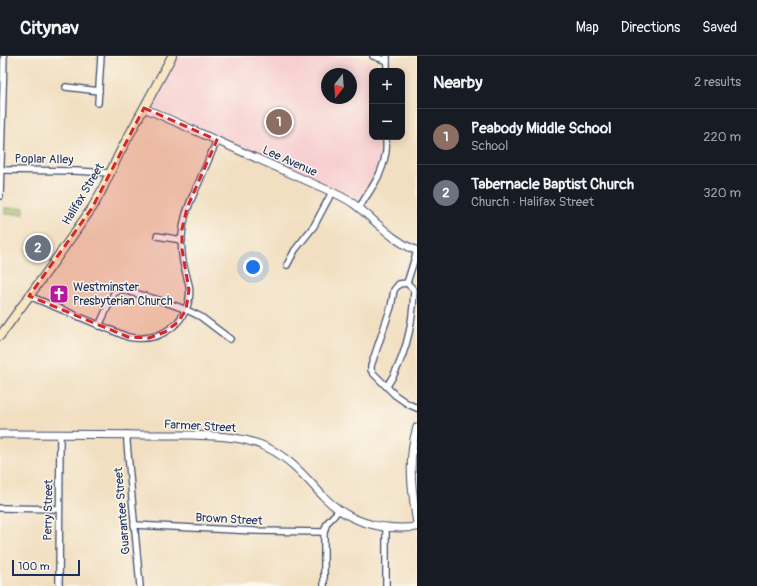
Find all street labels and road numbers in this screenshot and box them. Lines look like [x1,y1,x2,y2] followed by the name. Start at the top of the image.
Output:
[260,143,319,180] street label: Lee Avenue
[15,151,73,168] street label: Poplar Alley
[59,161,108,228] street label: Halifax Street
[163,417,237,436] street label: Farmer Street
[111,467,134,555] street label: Guarantee Street
[40,479,57,541] street label: Perry Street
[195,510,263,529] street label: Brown Street

